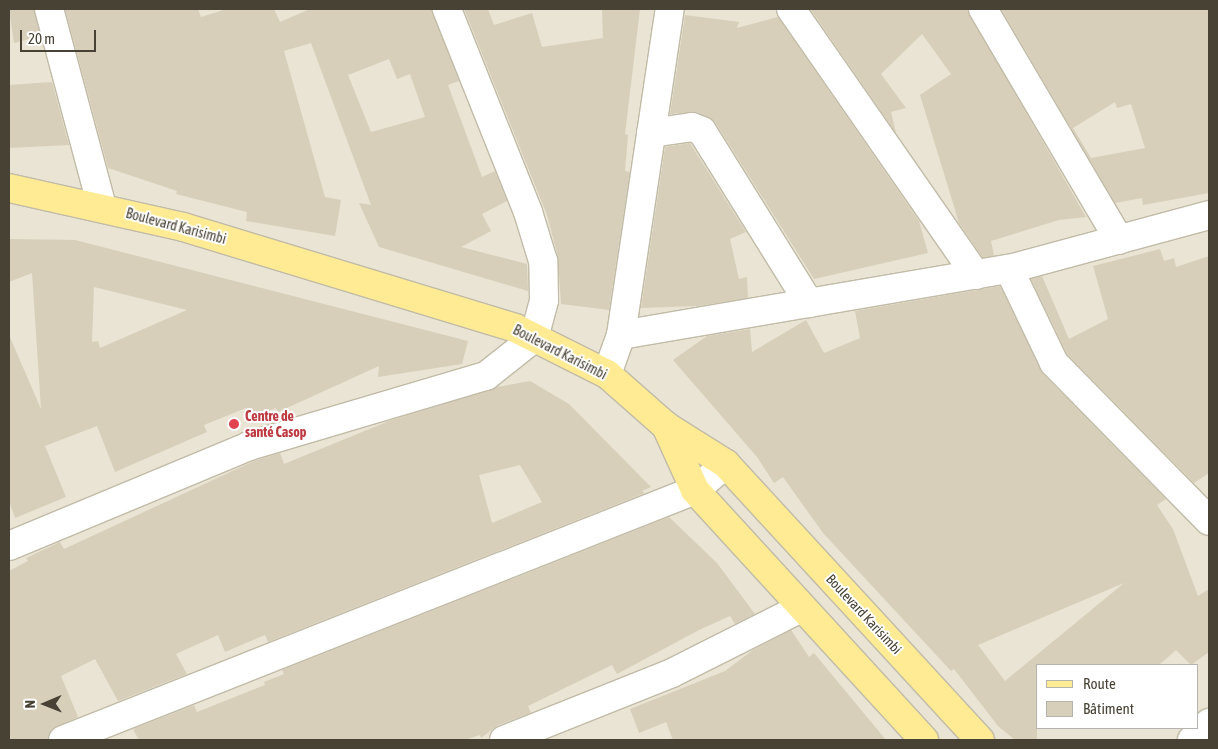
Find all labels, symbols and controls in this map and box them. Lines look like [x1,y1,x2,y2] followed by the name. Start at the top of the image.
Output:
[22,20,99,52] scale bar
[28,30,55,47] text: 20 m
[124,205,228,247] street label: Boulevard Karisimbi
[510,321,610,383] street label: Boulevard Karisimbi
[245,408,306,441] place label: Centre de santé Casop
[227,417,241,431] marker: Centre de santé Casop
[823,571,905,657] street label: Boulevard Karisimbi
[1036,664,1198,729] legend
[1083,675,1116,692] text: Route
[20,679,70,729] north arrow
[22,700,38,709] text: N
[1083,700,1134,717] text: Bâtiment

